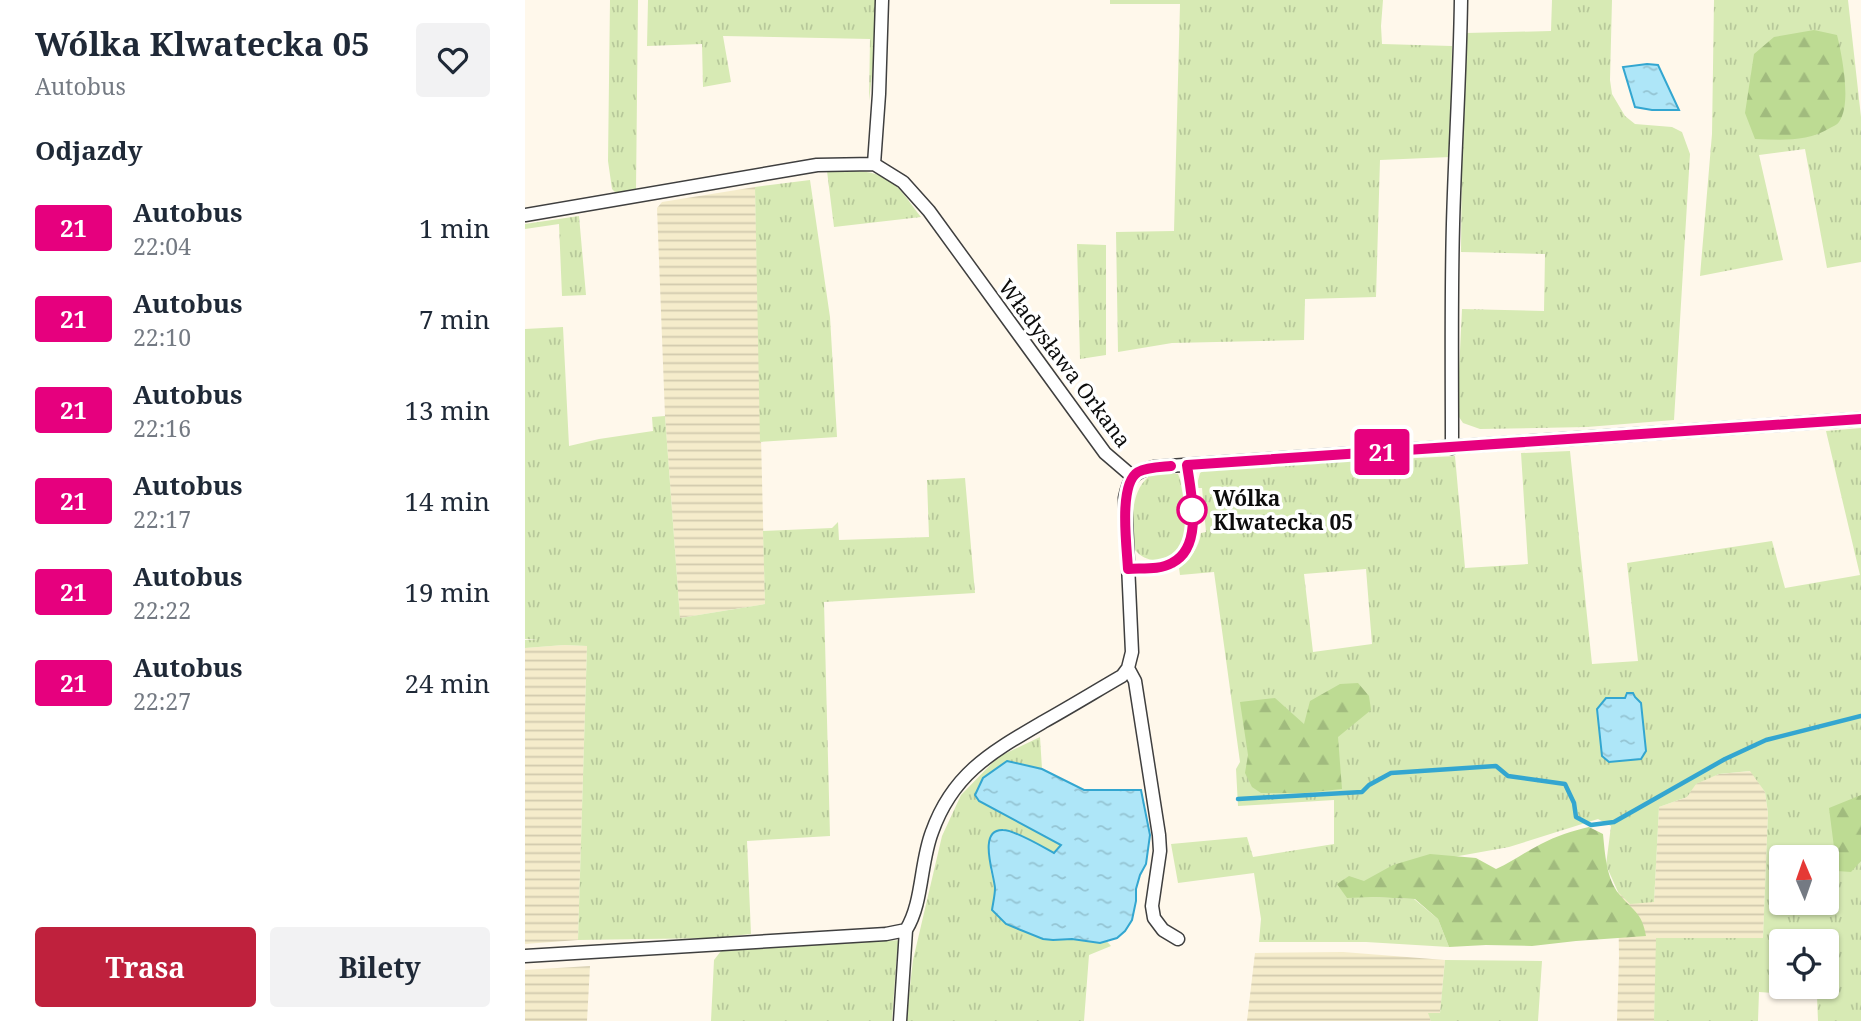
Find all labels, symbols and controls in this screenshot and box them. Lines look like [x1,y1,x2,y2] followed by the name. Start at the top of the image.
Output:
[35,21,370,66] text: Wólka Klwatecka 05
[416,23,490,97] button: heart
[35,70,126,102] text: Autobus
[35,132,143,168] text: Odjazdy
[133,194,243,230] text: Autobus
[419,210,490,246] text: 1 min
[60,211,87,244] text: 21
[133,230,191,262] text: 22:04
[992,273,1138,453] street label: Władysława Orkana
[133,285,243,321] text: Autobus
[419,301,490,337] text: 7 min
[60,302,87,335] text: 21
[133,321,191,353] text: 22:10
[133,376,243,412] text: Autobus
[405,392,490,428] text: 13 min
[60,393,87,426] text: 21
[133,412,191,444] text: 22:16
[1351,429,1413,475] line badge: 21
[1368,435,1396,468] text: 21
[133,467,243,503] text: Autobus
[405,483,490,519] text: 14 min
[60,484,87,517] text: 21
[1213,484,1353,536] place label: Wólka Klwatecka 05
[1177,495,1207,525] marker: Wólka Klwatecka 05
[133,503,191,535] text: 22:17
[133,558,243,594] text: Autobus
[405,574,490,610] text: 19 min
[60,575,87,608] text: 21
[133,594,191,626] text: 22:22
[133,649,243,685] text: Autobus
[405,665,490,701] text: 24 min
[60,666,87,699] text: 21
[133,685,191,717] text: 22:27
[1769,845,1839,915] north arrow
[1769,845,1839,999] map controls
[35,927,256,1007] button: Trasa
[270,927,490,1007] button: Bilety
[1769,929,1839,999] button: locate

